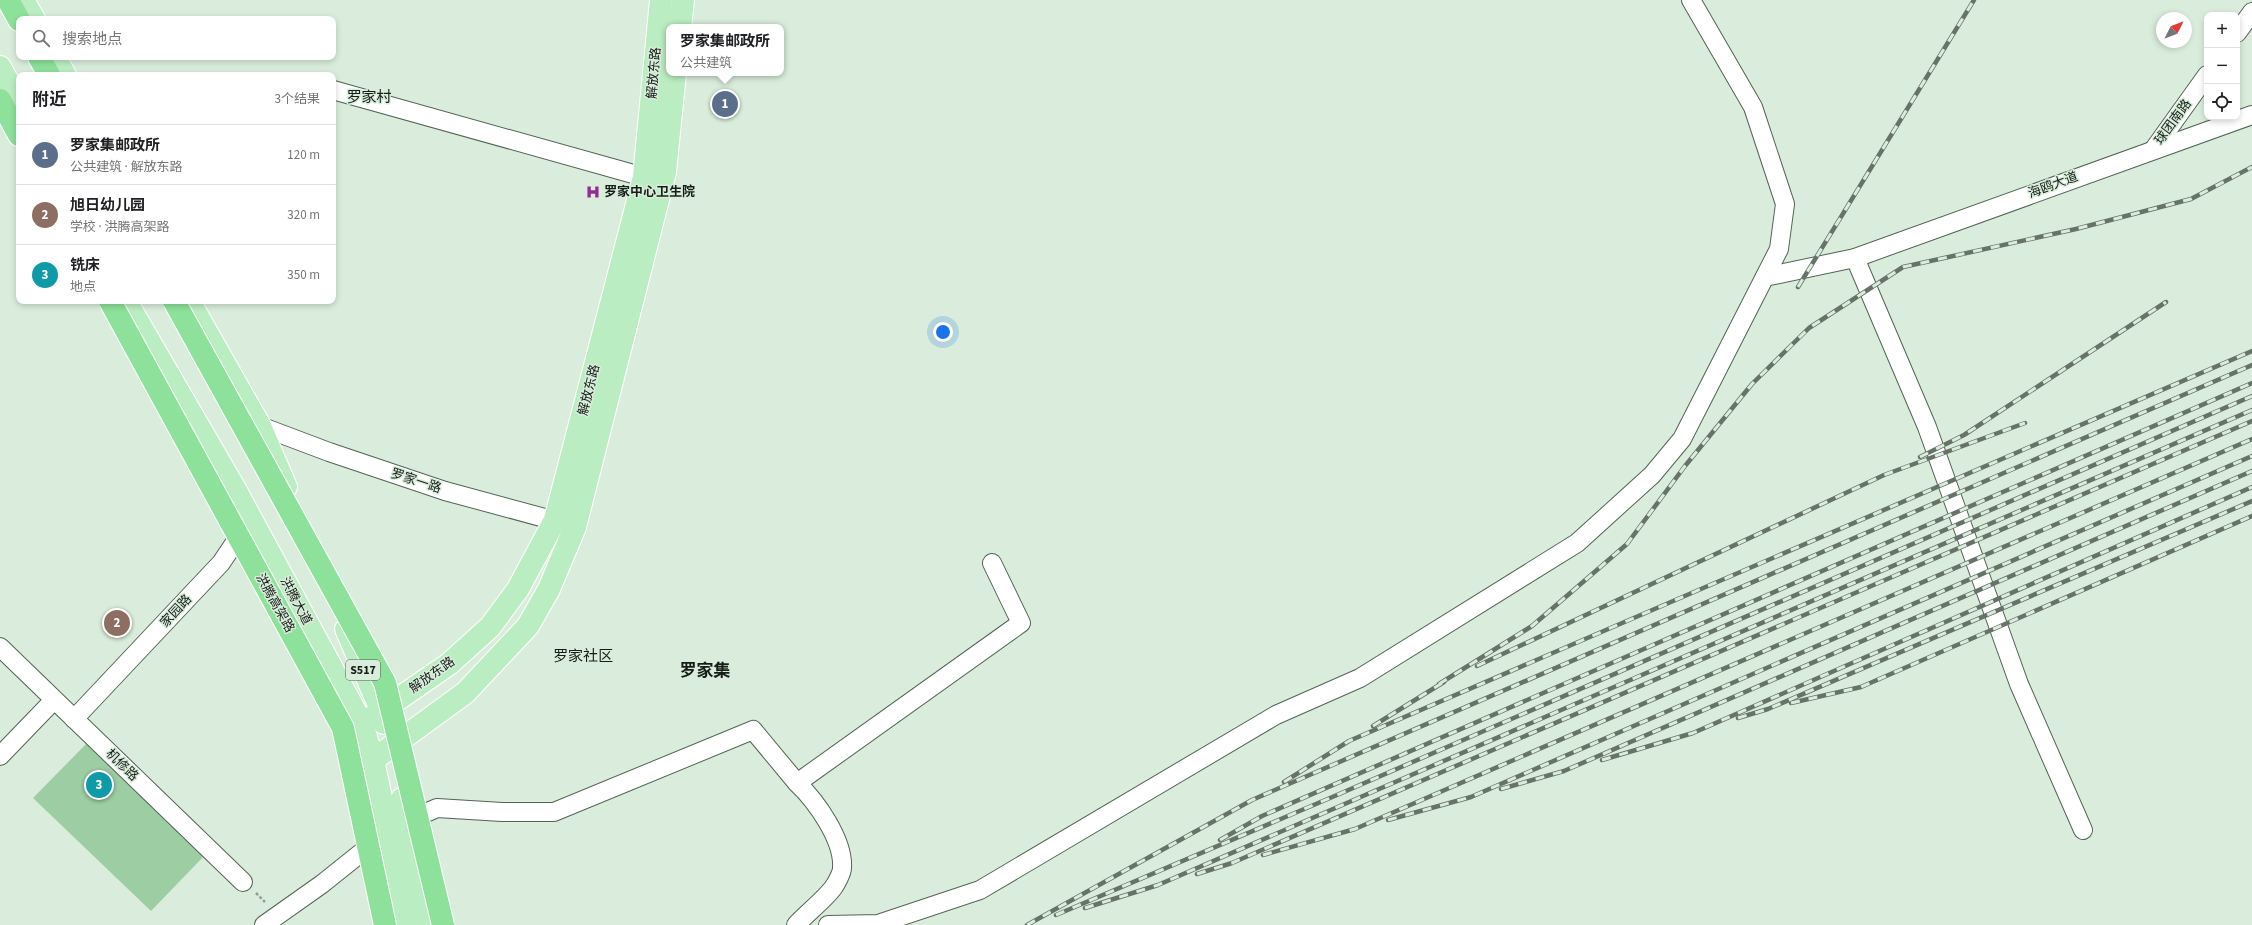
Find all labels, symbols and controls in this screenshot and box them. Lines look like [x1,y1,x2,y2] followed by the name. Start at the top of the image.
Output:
[2156,12,2192,48] north arrow
[2204,12,2240,120] map controls
[2204,12,2240,48] button: +
[16,16,336,60] search box
[666,24,784,76] popup
[30,27,52,49] icon: search
[62,29,122,50] text: 搜索地点
[680,31,770,52] text: 罗家集邮政所
[643,46,665,100] street label: 解放东路
[2204,48,2240,84] button: −
[680,54,732,72] text: 公共建筑
[2204,84,2240,120] button: locate
[346,87,392,108] district label: 罗家村
[32,88,66,112] text: 附近
[712,89,738,119] pin: 1
[275,90,320,108] text: 3个结果
[2150,96,2196,148] street label: 球团南路
[70,135,160,156] text: 罗家集邮政所
[42,146,48,164] text: 1
[287,146,320,164] text: 120 m
[70,158,182,176] text: 公共建筑 · 解放东路
[2025,168,2081,202] street label: 海鸥大道
[604,183,695,201] place label: 罗家中心卫生院
[585,184,601,200] hospital icon: 罗家中心卫生院
[70,195,145,216] text: 旭日幼儿园
[42,206,48,224] text: 2
[287,206,320,224] text: 320 m
[70,218,169,236] text: 学校 · 洪腾高架路
[70,255,100,276] text: 铣床
[42,266,48,284] text: 3
[287,266,320,284] text: 350 m
[70,278,96,296] text: 地点
[933,322,953,342] your location
[574,363,604,417] street label: 解放东路
[388,464,444,498] street label: 罗家一路
[251,570,299,636] street label: 洪腾高架路
[276,574,316,628] street label: 洪腾大道
[156,591,196,631] street label: 家园路
[104,608,130,638] pin: 2
[553,646,613,667] district label: 罗家社区
[406,653,458,697] street label: 解放东路
[680,659,731,683] district label: 罗家集
[346,660,380,680] road number: S517
[102,745,142,785] street label: 机修路
[86,770,112,800] pin: 3

